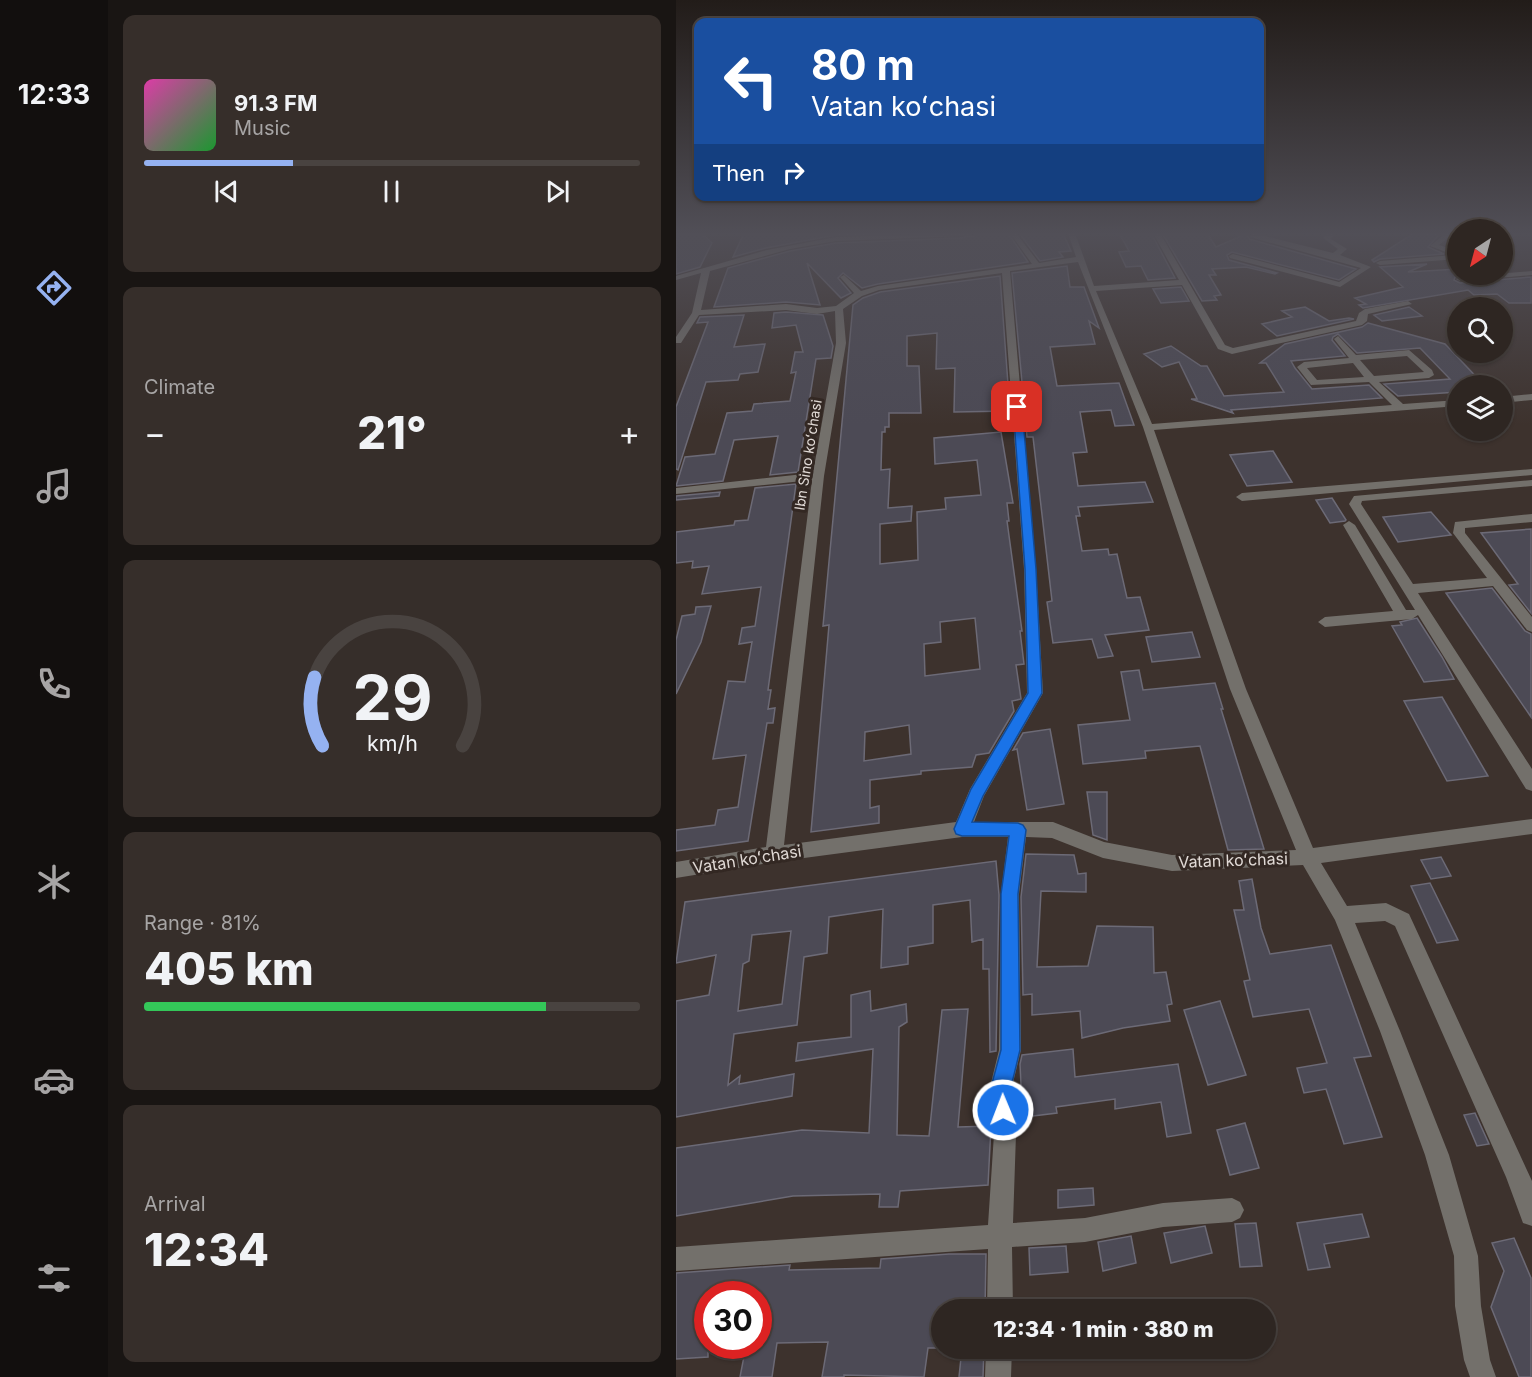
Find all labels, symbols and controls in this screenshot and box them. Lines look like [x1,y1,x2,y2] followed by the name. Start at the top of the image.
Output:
[811,39,915,90] text: 80 m
[712,42,790,120] icon: left
[18,78,90,111] text: 12:33
[234,90,317,116] text: 91.3 FM
[811,90,996,123] text: Vatan koʻchasi
[234,116,291,140] text: Music
[777,156,810,189] icon: right
[712,160,765,186] text: Then
[210,175,243,208] icon: previous
[375,175,408,208] icon: pause
[541,175,574,208] icon: next
[1447,219,1513,285] north arrow
[1447,219,1513,441] map controls
[33,267,75,309] icon: directions
[1447,297,1513,363] button: search
[144,375,215,399] text: Climate
[1447,375,1513,441] button: layers
[991,381,1042,432] pin
[1000,390,1033,423] icon: arrive
[790,398,825,512] street label: Ibn Sino koʻchasi
[357,405,427,460] text: 21°
[144,413,166,453] text: −
[618,413,640,453] text: +
[33,465,75,507] icon: music
[352,660,432,735] text: 29
[33,663,75,705] icon: phone
[367,730,417,756] text: km/h
[691,841,803,877] street label: Vatan koʻchasi
[1178,848,1288,872] street label: Vatan koʻchasi
[33,861,75,903] icon: climate
[144,911,261,935] text: Range · 81%
[144,941,314,996] text: 405 km
[33,1059,75,1101] icon: car
[971,1078,1035,1142] position arrow
[144,1192,206,1216] text: Arrival
[144,1222,269,1277] text: 12:34
[33,1257,75,1299] icon: filters
[694,1281,772,1359] speed limit sign: 30
[993,1316,1214,1342] text: 12:34 · 1 min · 380 m

